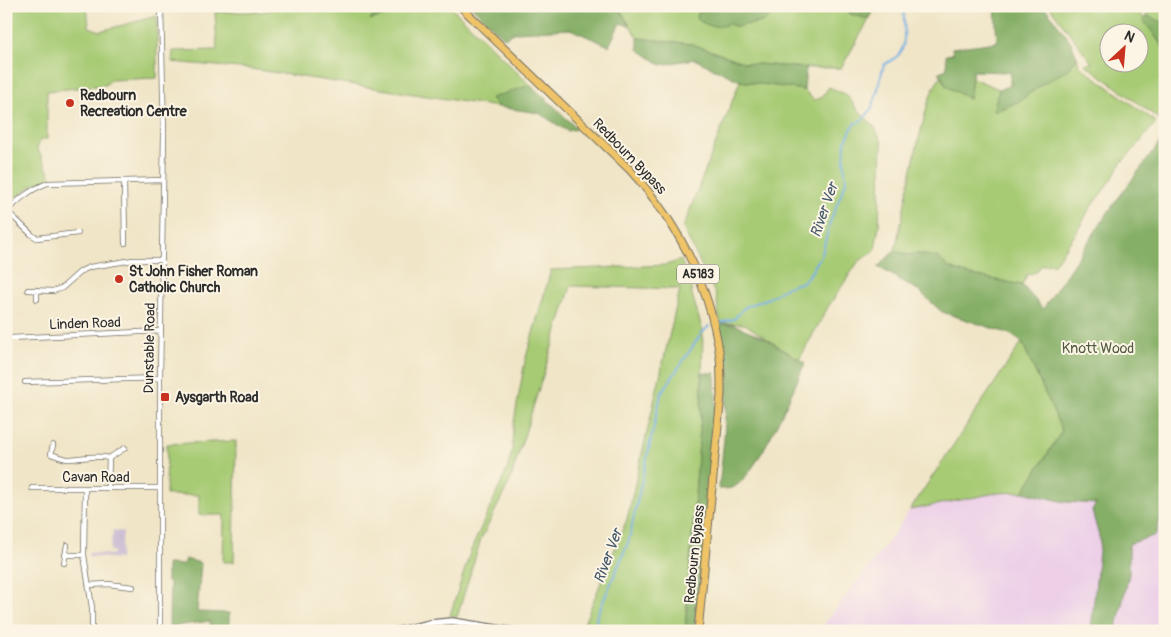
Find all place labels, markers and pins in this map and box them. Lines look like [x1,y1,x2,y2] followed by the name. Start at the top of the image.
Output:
[80,87,188,120] place label: Redbourn Recreation Centre
[64,97,76,109] marker: Redbourn Recreation Centre
[129,263,258,296] place label: St John Fisher Roman Catholic Church
[113,273,125,285] marker: St John Fisher Roman Catholic Church
[175,389,259,406] place label: Aysgarth Road
[159,391,171,403] marker: Aysgarth Road

